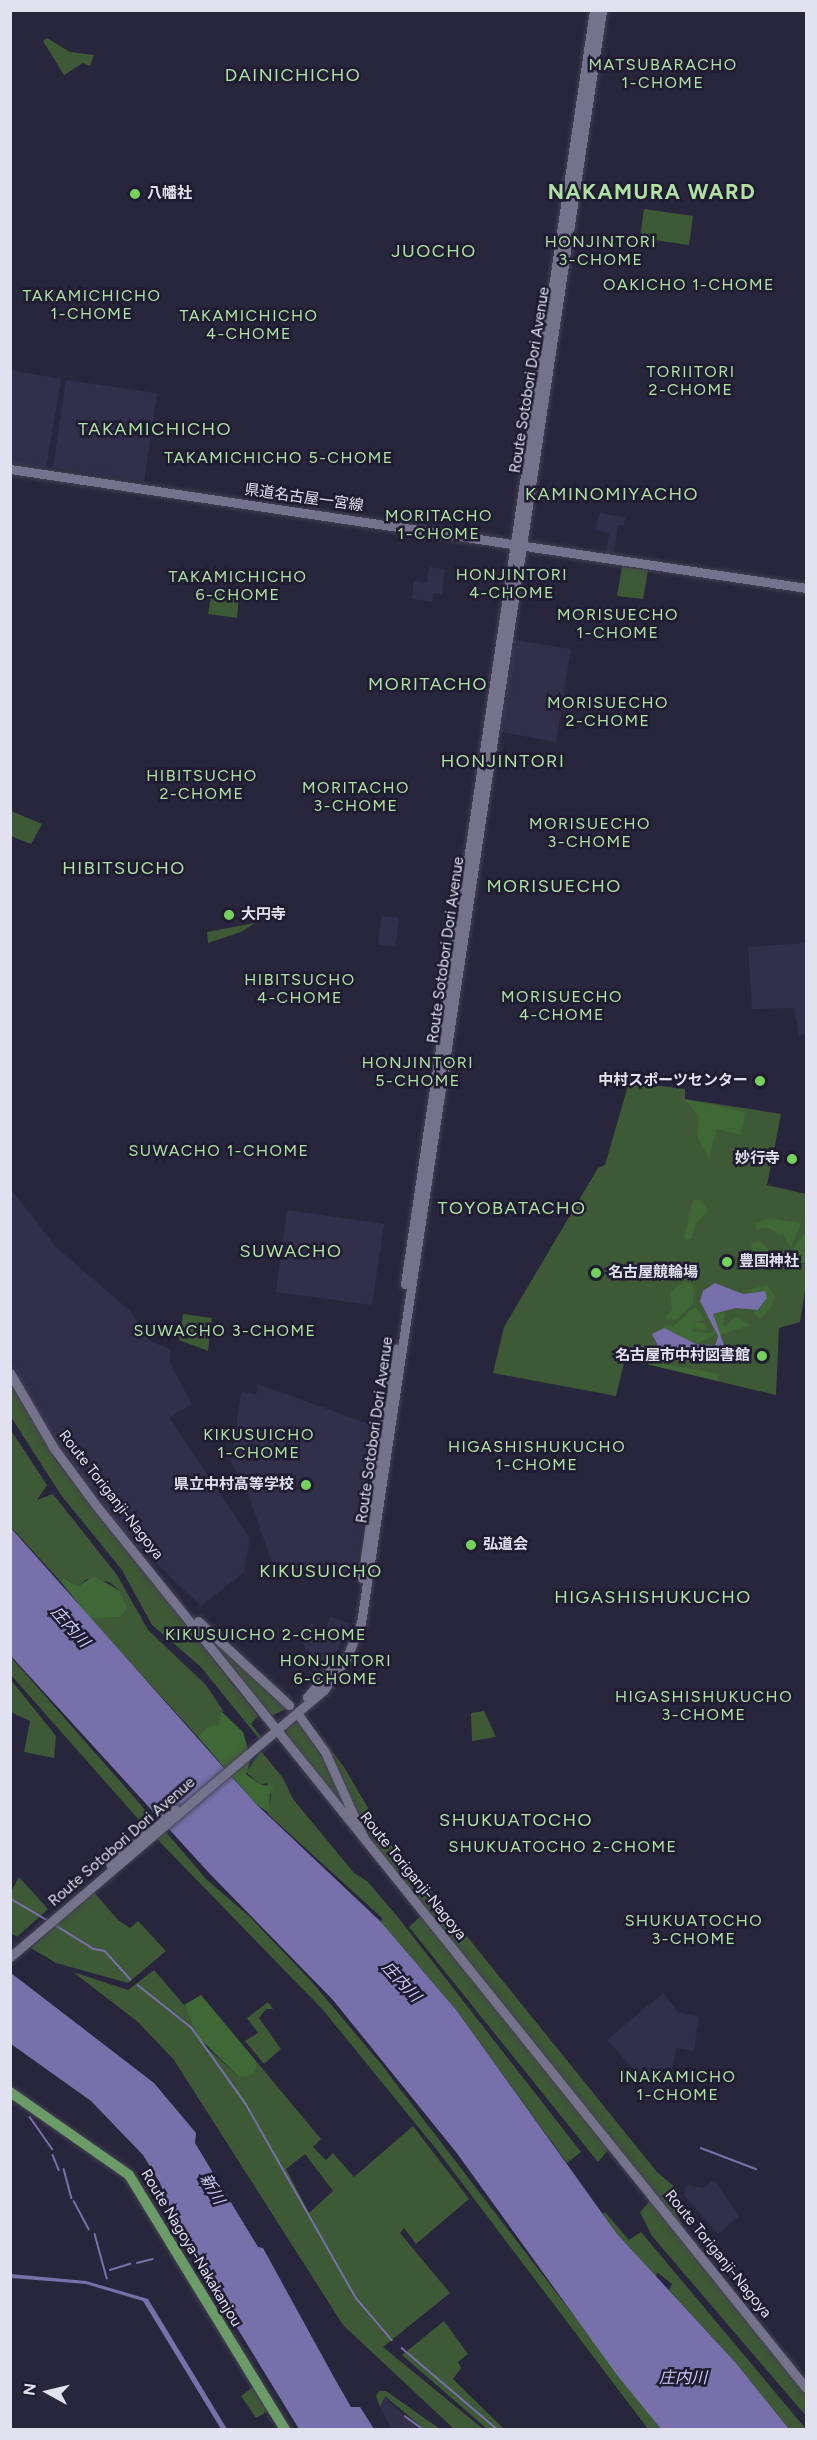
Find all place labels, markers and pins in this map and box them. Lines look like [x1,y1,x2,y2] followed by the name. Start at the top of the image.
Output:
[147,185,192,203] place label: 八幡社
[128,187,142,201] marker: 八幡社
[241,906,286,924] place label: 大円寺
[222,908,236,922] marker: 大円寺
[598,1072,748,1090] place label: 中村スポーツセンター
[753,1074,767,1088] marker: 中村スポーツセンター
[735,1150,780,1168] place label: 妙行寺
[785,1152,799,1166] marker: 妙行寺
[739,1253,799,1271] place label: 豊国神社
[720,1255,734,1269] marker: 豊国神社
[608,1264,698,1282] place label: 名古屋競輪場
[589,1266,603,1280] marker: 名古屋競輪場
[615,1347,750,1365] place label: 名古屋市中村図書館
[755,1349,769,1363] marker: 名古屋市中村図書館
[174,1476,294,1494] place label: 県立中村高等学校
[299,1478,313,1492] marker: 県立中村高等学校
[483,1536,528,1554] place label: 弘道会
[464,1538,478,1552] marker: 弘道会

